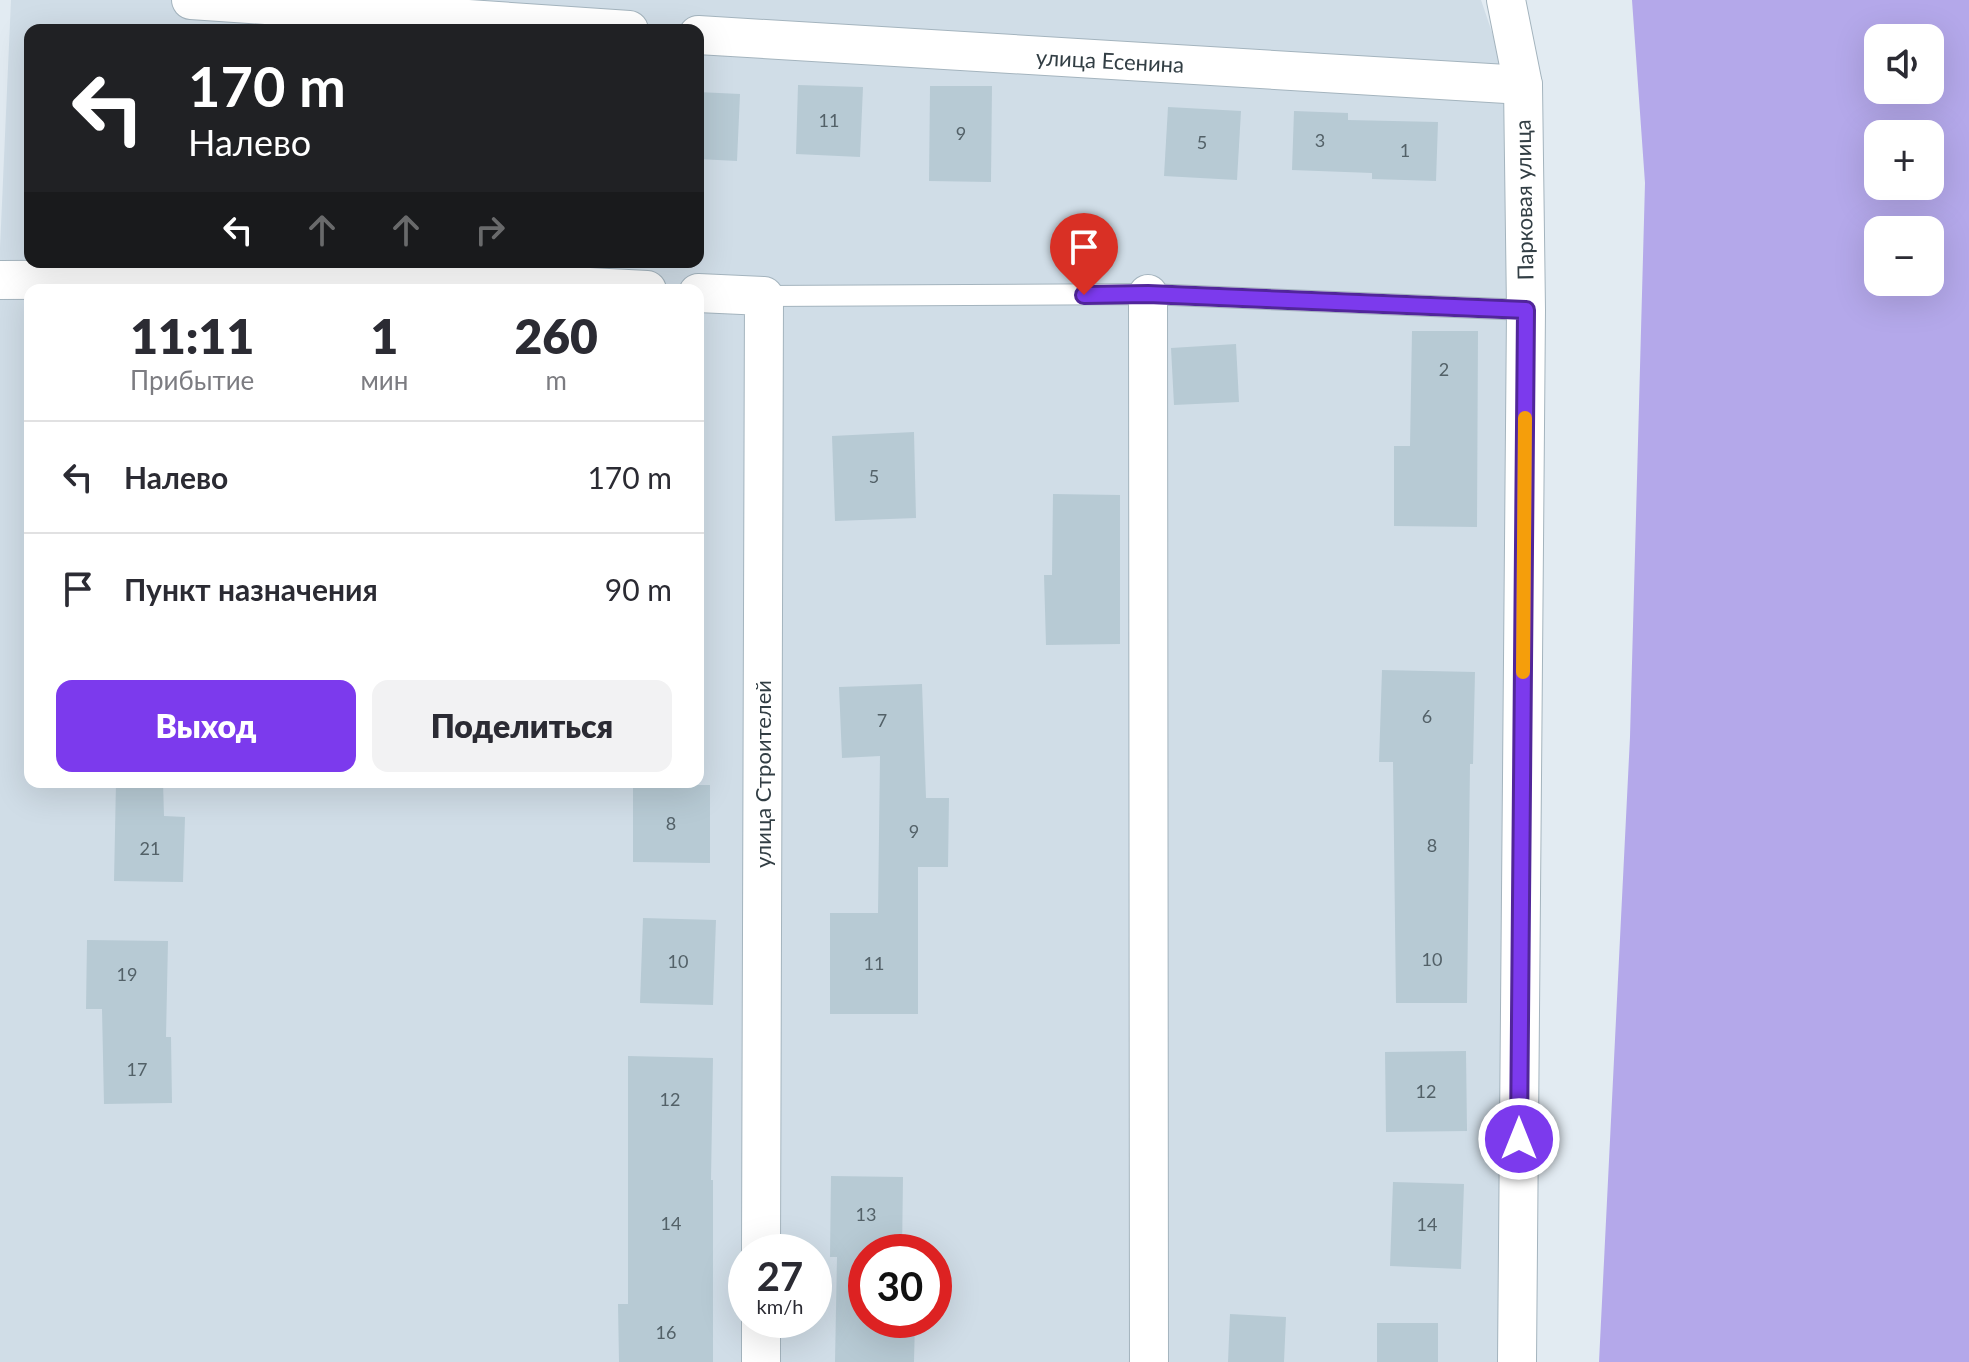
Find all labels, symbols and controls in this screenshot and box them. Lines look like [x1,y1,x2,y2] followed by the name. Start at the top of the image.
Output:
[1864,24,1944,296] map controls
[1864,24,1944,104] button: sound
[1035,43,1185,78] street label: улица Есенина
[188,52,346,119] text: 170 m
[56,56,160,160] icon: left
[819,109,839,131] house number: 11
[1509,119,1538,281] street label: Парковая улица
[188,120,311,164] text: Налево
[1864,120,1944,200] button: +
[956,122,966,144] house number: 9
[1315,129,1325,151] house number: 3
[1197,131,1207,153] house number: 5
[1400,139,1410,161] house number: 1
[216,208,260,252] icon: left
[300,208,344,252] icon: ahead
[384,208,428,252] icon: ahead
[468,208,512,252] icon: right
[1050,213,1118,295] pin
[1864,216,1944,296] button: −
[1062,225,1106,269] icon: arrive
[130,307,254,364] text: 11:11
[370,307,398,364] text: 1
[514,307,598,364] text: 260
[1439,358,1449,380] house number: 2
[130,364,254,396] text: Прибытие
[360,364,408,396] text: мин
[545,364,567,396] text: m
[56,455,100,499] icon: left
[124,459,228,495] text: Налево
[587,459,672,495] text: 170 m
[869,465,879,487] house number: 5
[56,567,100,611] icon: arrive
[124,571,378,607] text: Пункт назначения
[605,571,672,607] text: 90 m
[56,680,356,772] button: Выход
[372,680,672,772] button: Поделиться
[749,680,776,868] street label: улица Строителей
[1422,705,1432,727] house number: 6
[877,709,887,731] house number: 7
[666,812,676,834] house number: 8
[909,820,919,842] house number: 9
[1427,834,1437,856] house number: 8
[140,837,160,859] house number: 21
[1422,948,1442,970] house number: 10
[668,950,688,972] house number: 10
[864,952,884,974] house number: 11
[117,963,137,985] house number: 19
[127,1058,147,1080] house number: 17
[1416,1080,1436,1102] house number: 12
[660,1088,680,1110] house number: 12
[1477,1097,1561,1181] position arrow
[856,1203,876,1225] house number: 13
[661,1212,681,1234] house number: 14
[1417,1213,1437,1235] house number: 14
[848,1234,952,1338] speed limit sign: 30
[757,1252,803,1300] text: 27
[757,1294,803,1318] text: km/h
[656,1321,676,1343] house number: 16

